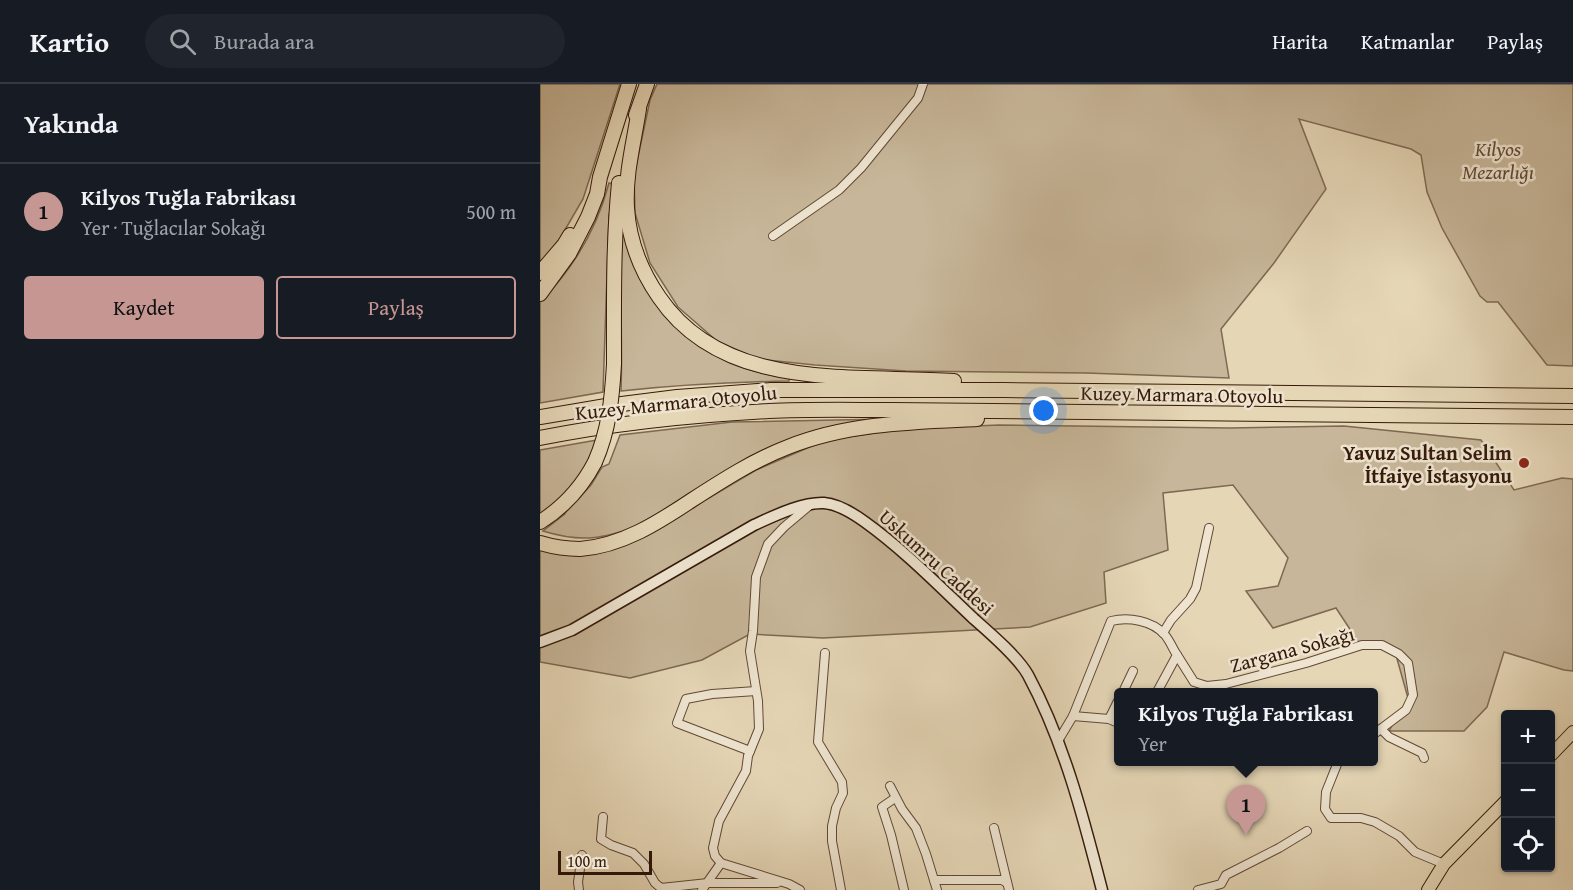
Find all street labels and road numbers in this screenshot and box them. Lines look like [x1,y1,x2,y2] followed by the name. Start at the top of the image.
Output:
[574,377,778,427] street label: Kuzey Marmara Otoyolu
[1080,378,1284,410] street label: Kuzey Marmara Otoyolu
[873,502,1001,622] street label: Uskumru Caddesi
[1226,618,1358,680] street label: Zargana Sokağı

